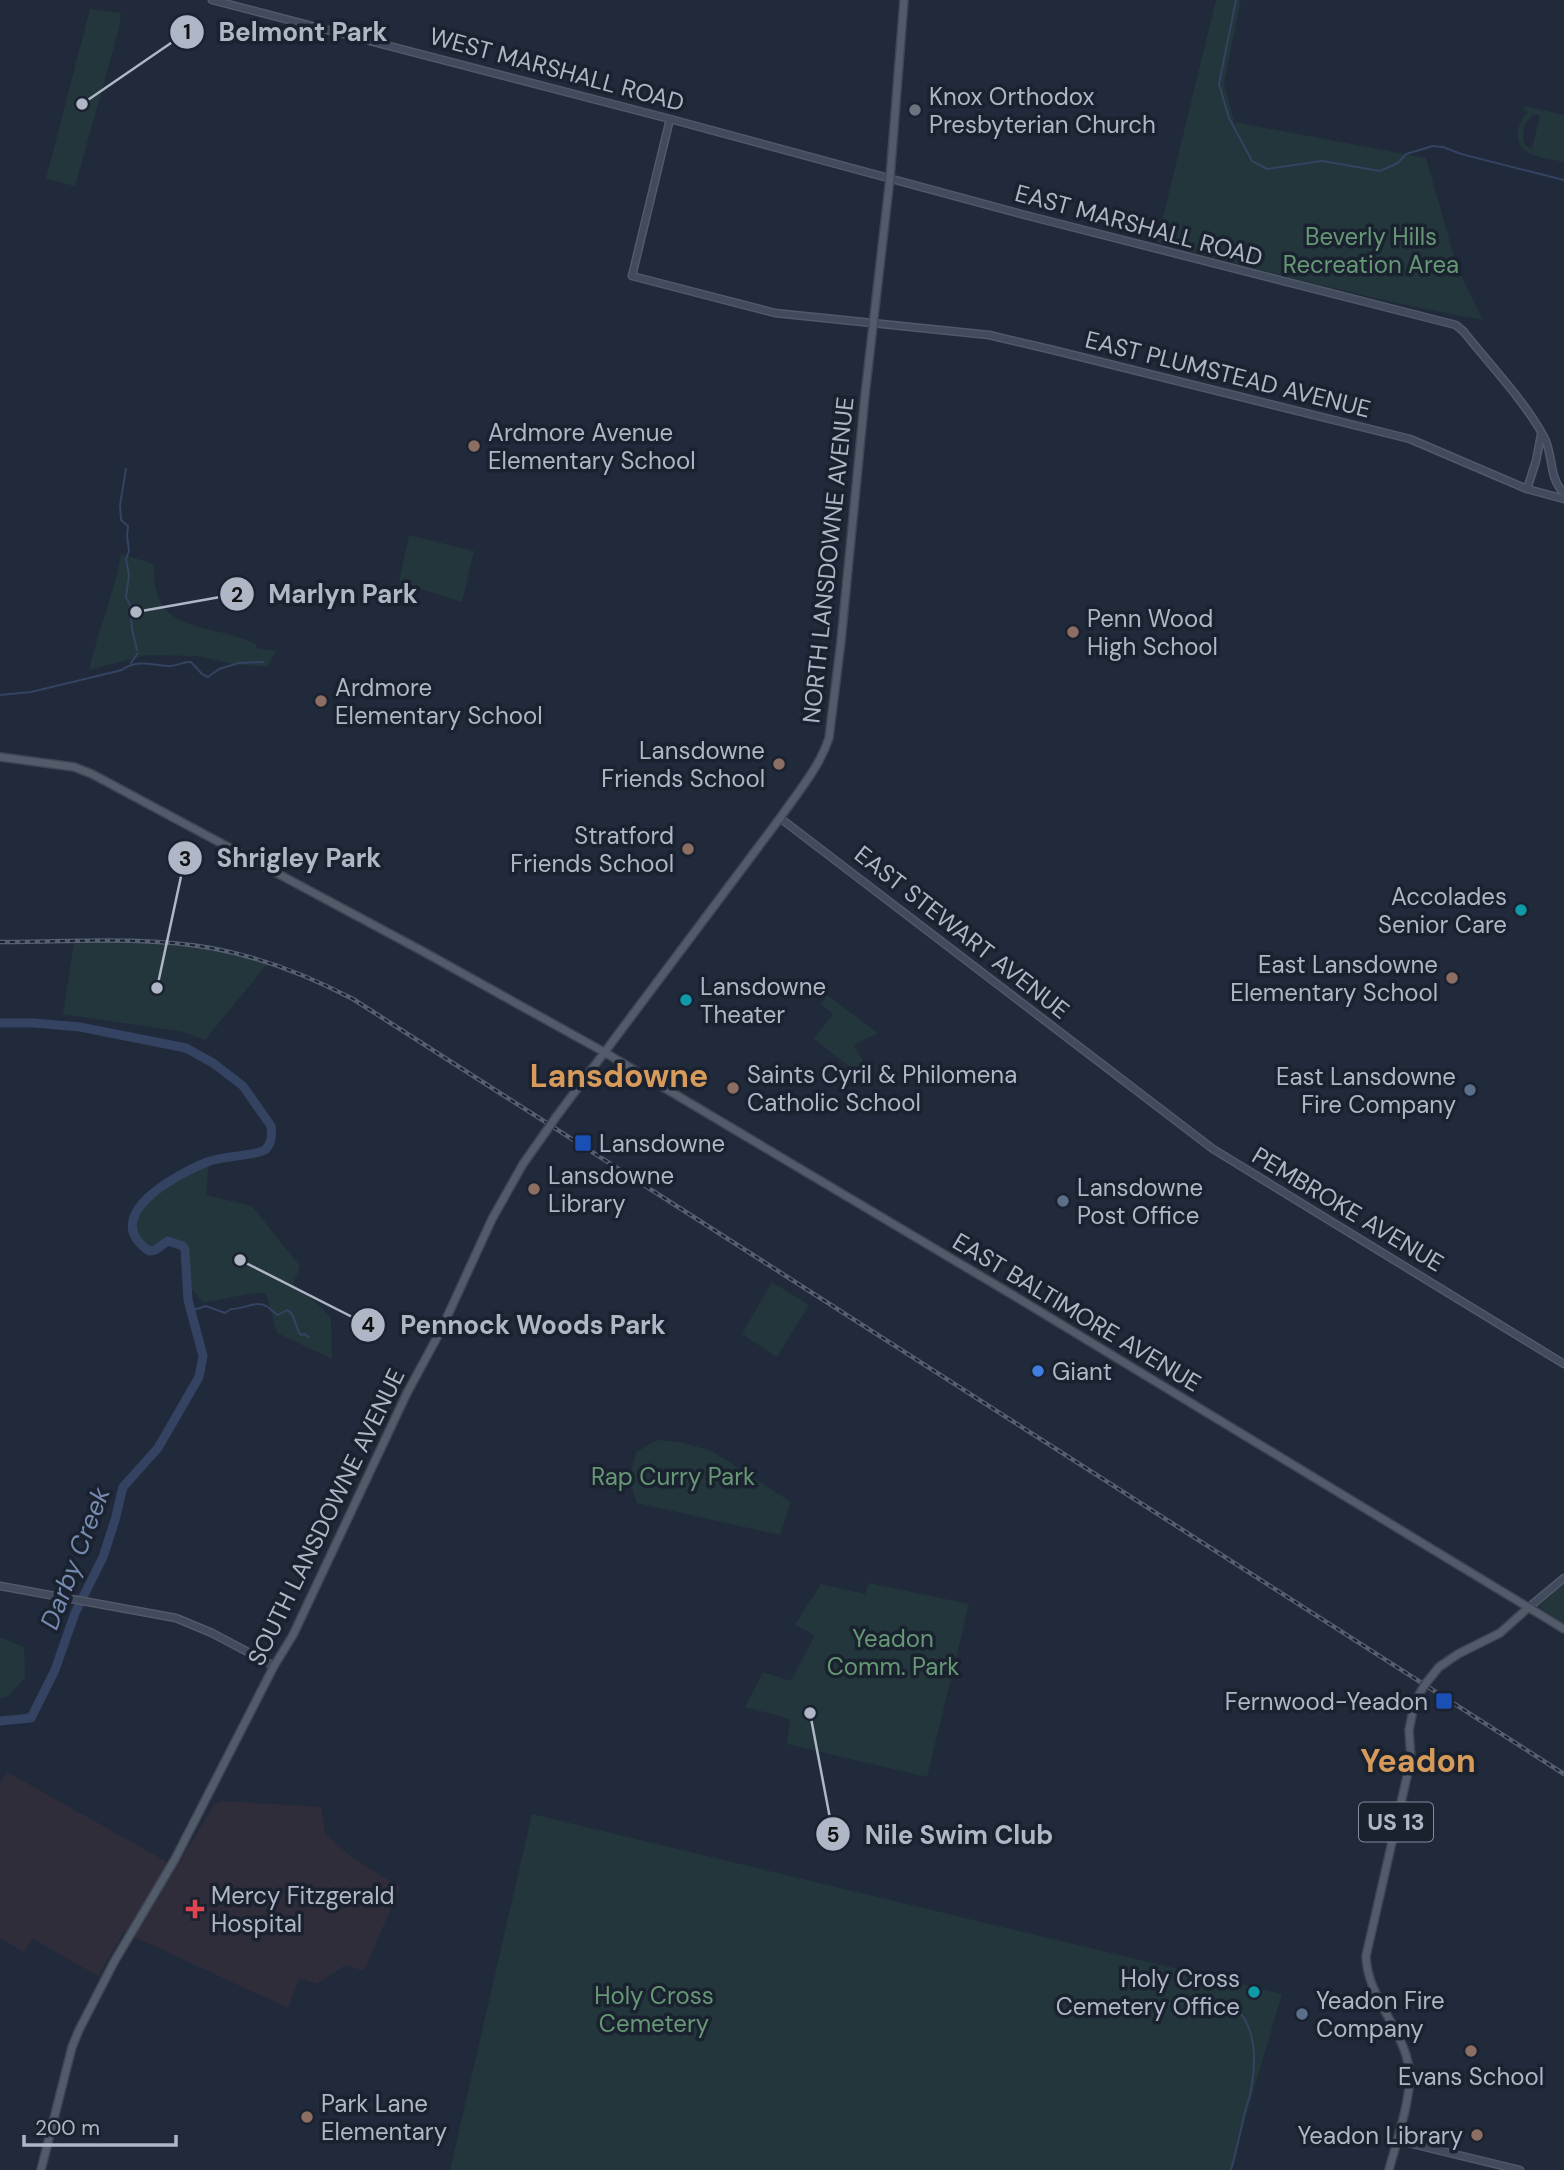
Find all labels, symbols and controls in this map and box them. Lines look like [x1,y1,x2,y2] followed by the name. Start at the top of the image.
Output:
[169,8,401,55] callout: Belmont Park
[219,15,387,49] text: Belmont Park
[183,18,191,46] text: 1
[426,20,688,118] street label: WEST MARSHALL ROAD
[929,81,1156,140] place label: Knox Orthodox Presbyterian Church
[907,102,923,118] marker: Knox Orthodox Presbyterian Church
[1012,177,1266,273] street label: EAST MARSHALL ROAD
[1283,221,1459,280] park label: Beverly Hills Recreation Area
[1082,324,1374,424] street label: EAST PLUMSTEAD AVENUE
[795,395,861,725] street label: NORTH LANSDOWNE AVENUE
[488,417,696,476] place label: Ardmore Avenue Elementary School
[466,438,482,454] marker: Ardmore Avenue Elementary School
[219,571,432,618] callout: Marlyn Park
[268,577,418,611] text: Marlyn Park
[231,581,243,609] text: 2
[1087,603,1218,662] place label: Penn Wood High School
[1065,624,1081,640] marker: Penn Wood High School
[335,672,543,731] place label: Ardmore Elementary School
[313,693,329,709] marker: Ardmore Elementary School
[601,735,765,794] place label: Lansdowne Friends School
[771,756,787,772] marker: Lansdowne Friends School
[510,820,674,879] place label: Stratford Friends School
[168,835,396,882] callout: Shrigley Park
[848,838,1076,1026] street label: EAST STEWART AVENUE
[217,841,381,875] text: Shrigley Park
[680,841,696,857] marker: Stratford Friends School
[179,845,191,873] text: 3
[1378,881,1507,940] place label: Accolades Senior Care
[1513,902,1529,918] marker: Accolades Senior Care
[1230,949,1438,1008] place label: East Lansdowne Elementary School
[1444,970,1460,986] marker: East Lansdowne Elementary School
[700,971,826,1030] place label: Lansdowne Theater
[678,992,694,1008] marker: Lansdowne Theater
[530,1055,708,1097] district label: Lansdowne
[747,1059,1017,1118] place label: Saints Cyril & Philomena Catholic School
[1276,1061,1456,1120] place label: East Lansdowne Fire Company
[725,1080,741,1096] marker: Saints Cyril & Philomena Catholic School
[1462,1082,1478,1098] marker: East Lansdowne Fire Company
[599,1128,725,1159] place label: Lansdowne
[573,1133,593,1153] marker: Lansdowne
[1247,1140,1449,1278] street label: PEMBROKE AVENUE
[548,1160,674,1219] place label: Lansdowne Library
[1077,1172,1203,1231] place label: Lansdowne Post Office
[526,1181,542,1197] marker: Lansdowne Library
[1055,1193,1071,1209] marker: Lansdowne Post Office
[947,1226,1207,1398] street label: EAST BALTIMORE AVENUE
[351,1301,679,1348] callout: Pennock Woods Park
[400,1308,666,1342] text: Pennock Woods Park
[361,1311,375,1339] text: 4
[1052,1356,1112,1387] place label: Giant
[240,1363,412,1671] street label: SOUTH LANSDOWNE AVENUE
[1030,1363,1046,1379] marker: Giant
[591,1461,755,1492] park label: Rap Curry Park
[32,1481,118,1634] water label: Darby Creek
[827,1623,959,1682] park label: Yeadon Comm. Park
[1225,1686,1428,1717] place label: Fernwood-Yeadon
[1434,1691,1454,1711] marker: Fernwood-Yeadon
[1360,1740,1476,1782] district label: Yeadon
[1359,1802,1433,1842] road number: US 13
[815,1811,1067,1858] callout: Nile Swim Club
[865,1818,1053,1852] text: Nile Swim Club
[826,1821,840,1849] text: 5
[211,1880,395,1939] place label: Mercy Fitzgerald Hospital
[185,1899,205,1919] marker: Mercy Fitzgerald Hospital
[1056,1963,1240,2022] place label: Holy Cross Cemetery Office
[594,1980,714,2039] park label: Holy Cross Cemetery
[1246,1984,1262,2000] marker: Holy Cross Cemetery Office
[1316,1985,1445,2044] place label: Yeadon Fire Company
[1294,2006,1310,2022] marker: Yeadon Fire Company
[1463,2043,1479,2059] marker: Evans School
[1398,2061,1544,2092] place label: Evans School
[321,2088,447,2147] place label: Park Lane Elementary
[24,2104,177,2148] scale bar
[299,2109,315,2125] marker: Park Lane Elementary
[35,2114,100,2142] text: 200 m
[1297,2120,1463,2151] place label: Yeadon Library
[1469,2127,1485,2143] marker: Yeadon Library

